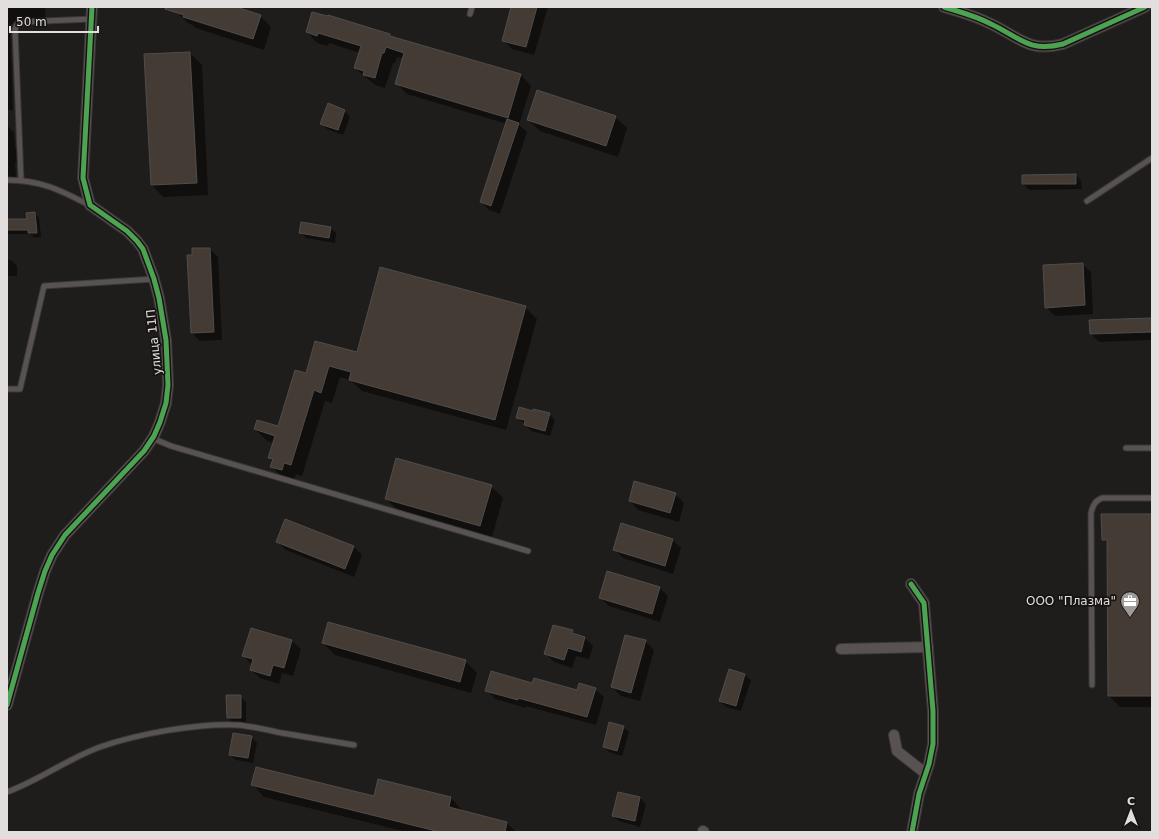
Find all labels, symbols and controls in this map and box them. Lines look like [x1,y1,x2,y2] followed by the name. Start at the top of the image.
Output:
[10,8,98,34] scale bar
[16,15,47,29] text: 50 m
[144,308,164,376] street label: улица 11П
[1119,590,1141,618] office icon: ООО "Плазма"
[1026,594,1116,608] place label: ООО "Плазма"
[1111,791,1151,831] north arrow
[1127,795,1135,808] text: С

